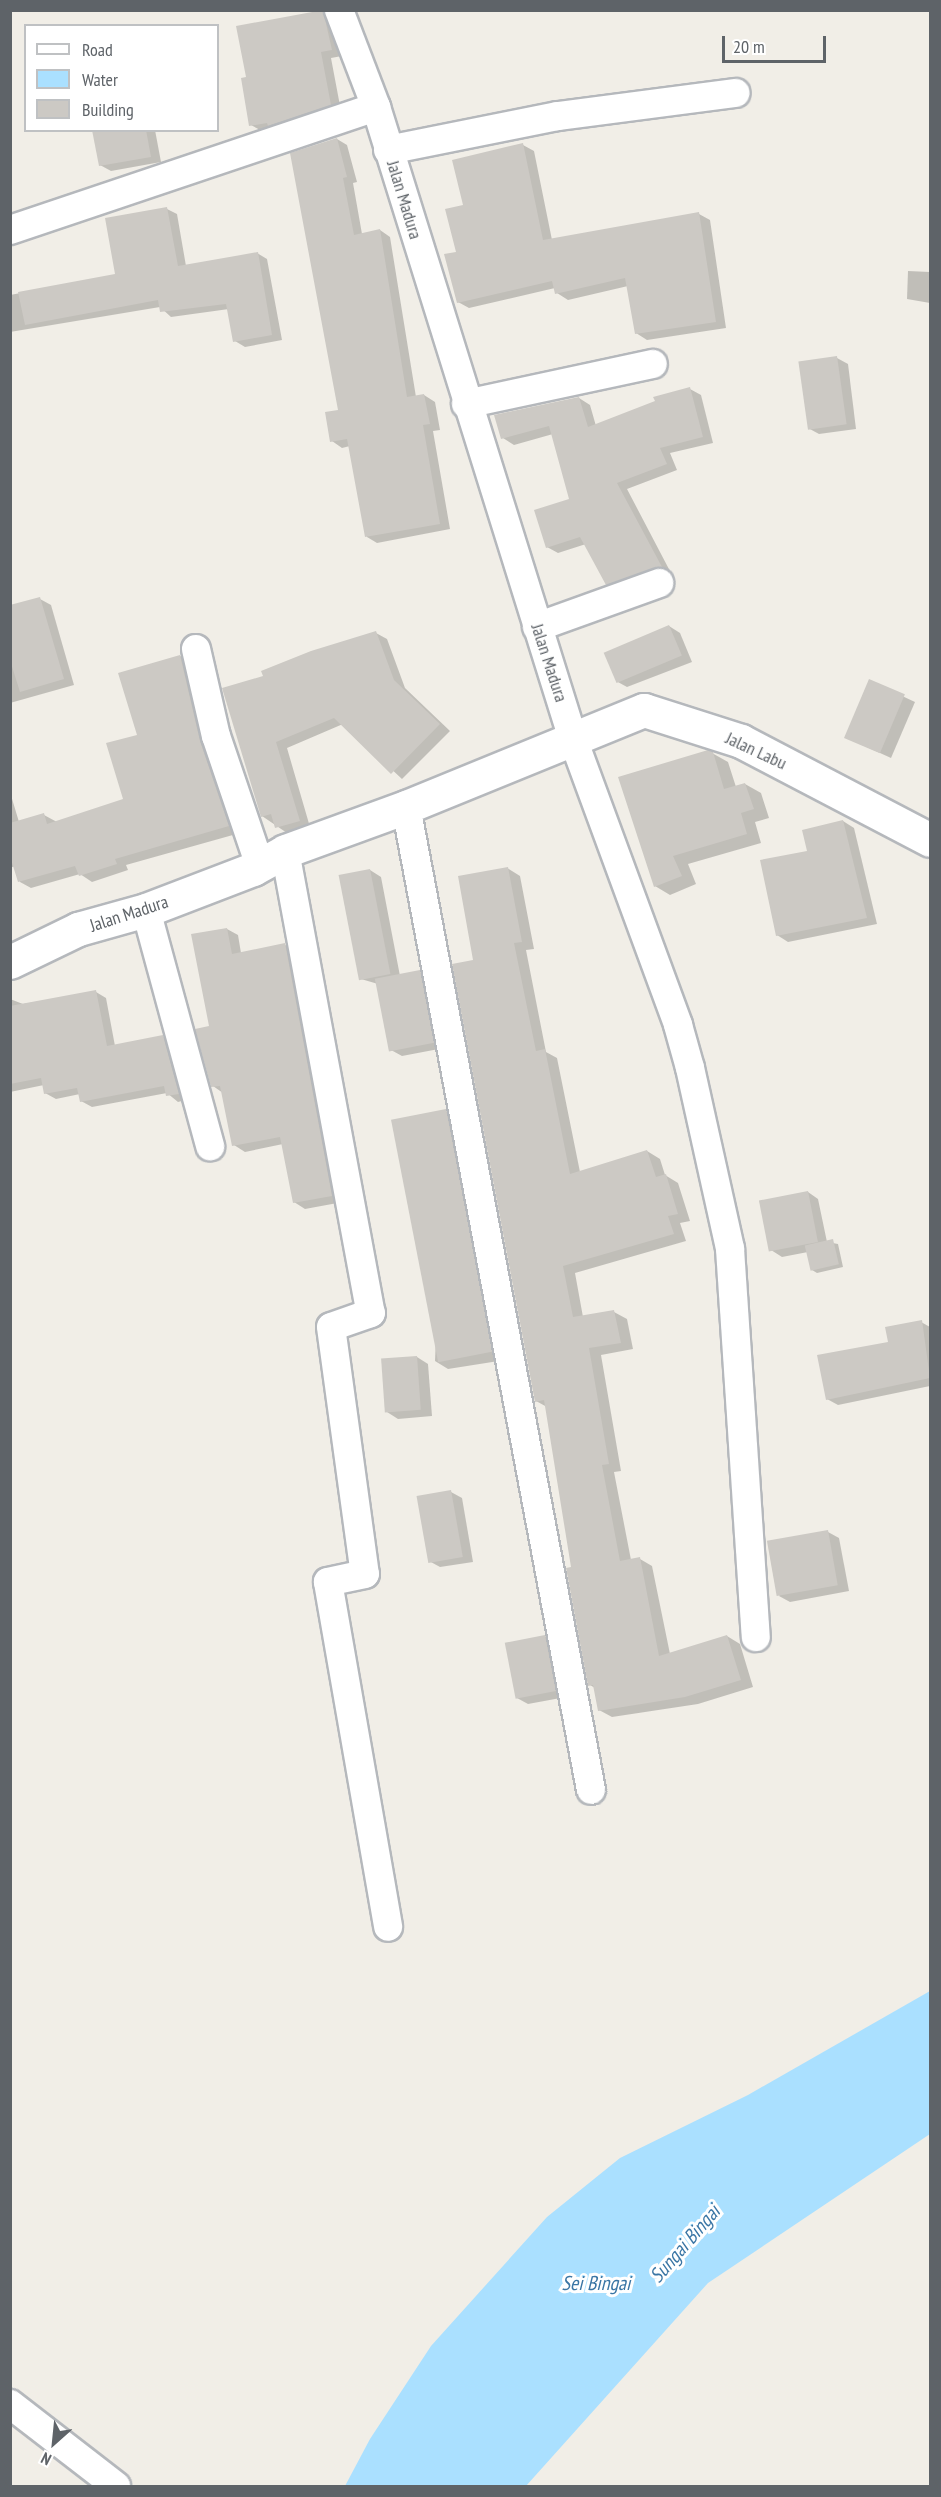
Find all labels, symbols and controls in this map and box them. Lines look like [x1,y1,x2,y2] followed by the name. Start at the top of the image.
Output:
[24,24,219,132] legend
[725,24,828,62] scale bar
[733,35,765,58] text: 20 m
[82,38,113,61] text: Road
[82,68,118,91] text: Water
[82,98,134,121] text: Building
[382,158,426,242] street label: Jalan Madura
[526,621,572,705] street label: Jalan Madura
[722,728,790,774] street label: Jalan Labu
[87,891,171,937] street label: Jalan Madura
[645,2200,725,2288] water label: Sungai Bingai
[562,2271,630,2295] water label: Sei Bingai
[24,2413,84,2473] north arrow
[37,2448,54,2470] text: N

